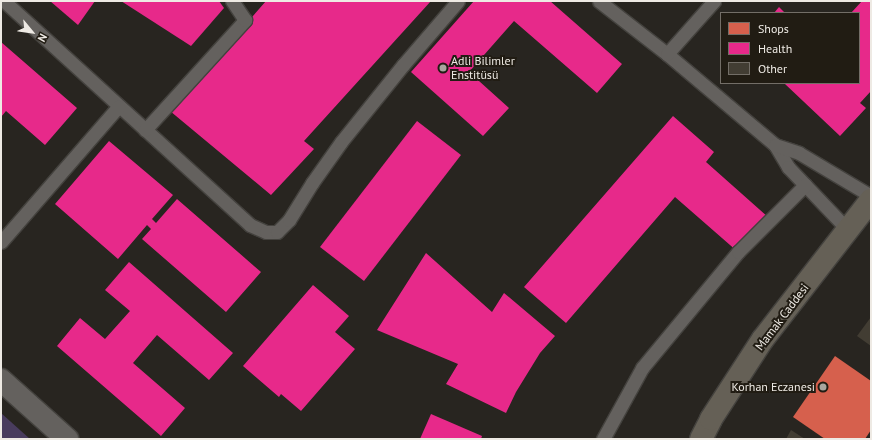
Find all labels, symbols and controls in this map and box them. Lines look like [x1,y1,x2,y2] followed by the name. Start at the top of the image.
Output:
[12,12,52,52] north arrow
[720,12,860,84] legend
[758,21,789,36] text: Shops
[35,31,50,44] text: N
[758,41,792,56] text: Health
[451,54,515,82] place label: Adli Bilimler Enstitüsü
[758,61,787,76] text: Other
[438,63,448,73] marker: Adli Bilimler Enstitüsü
[752,281,812,353] street label: Mamak Caddesi
[732,380,815,394] place label: Korhan Eczanesi
[818,382,828,392] marker: Korhan Eczanesi

